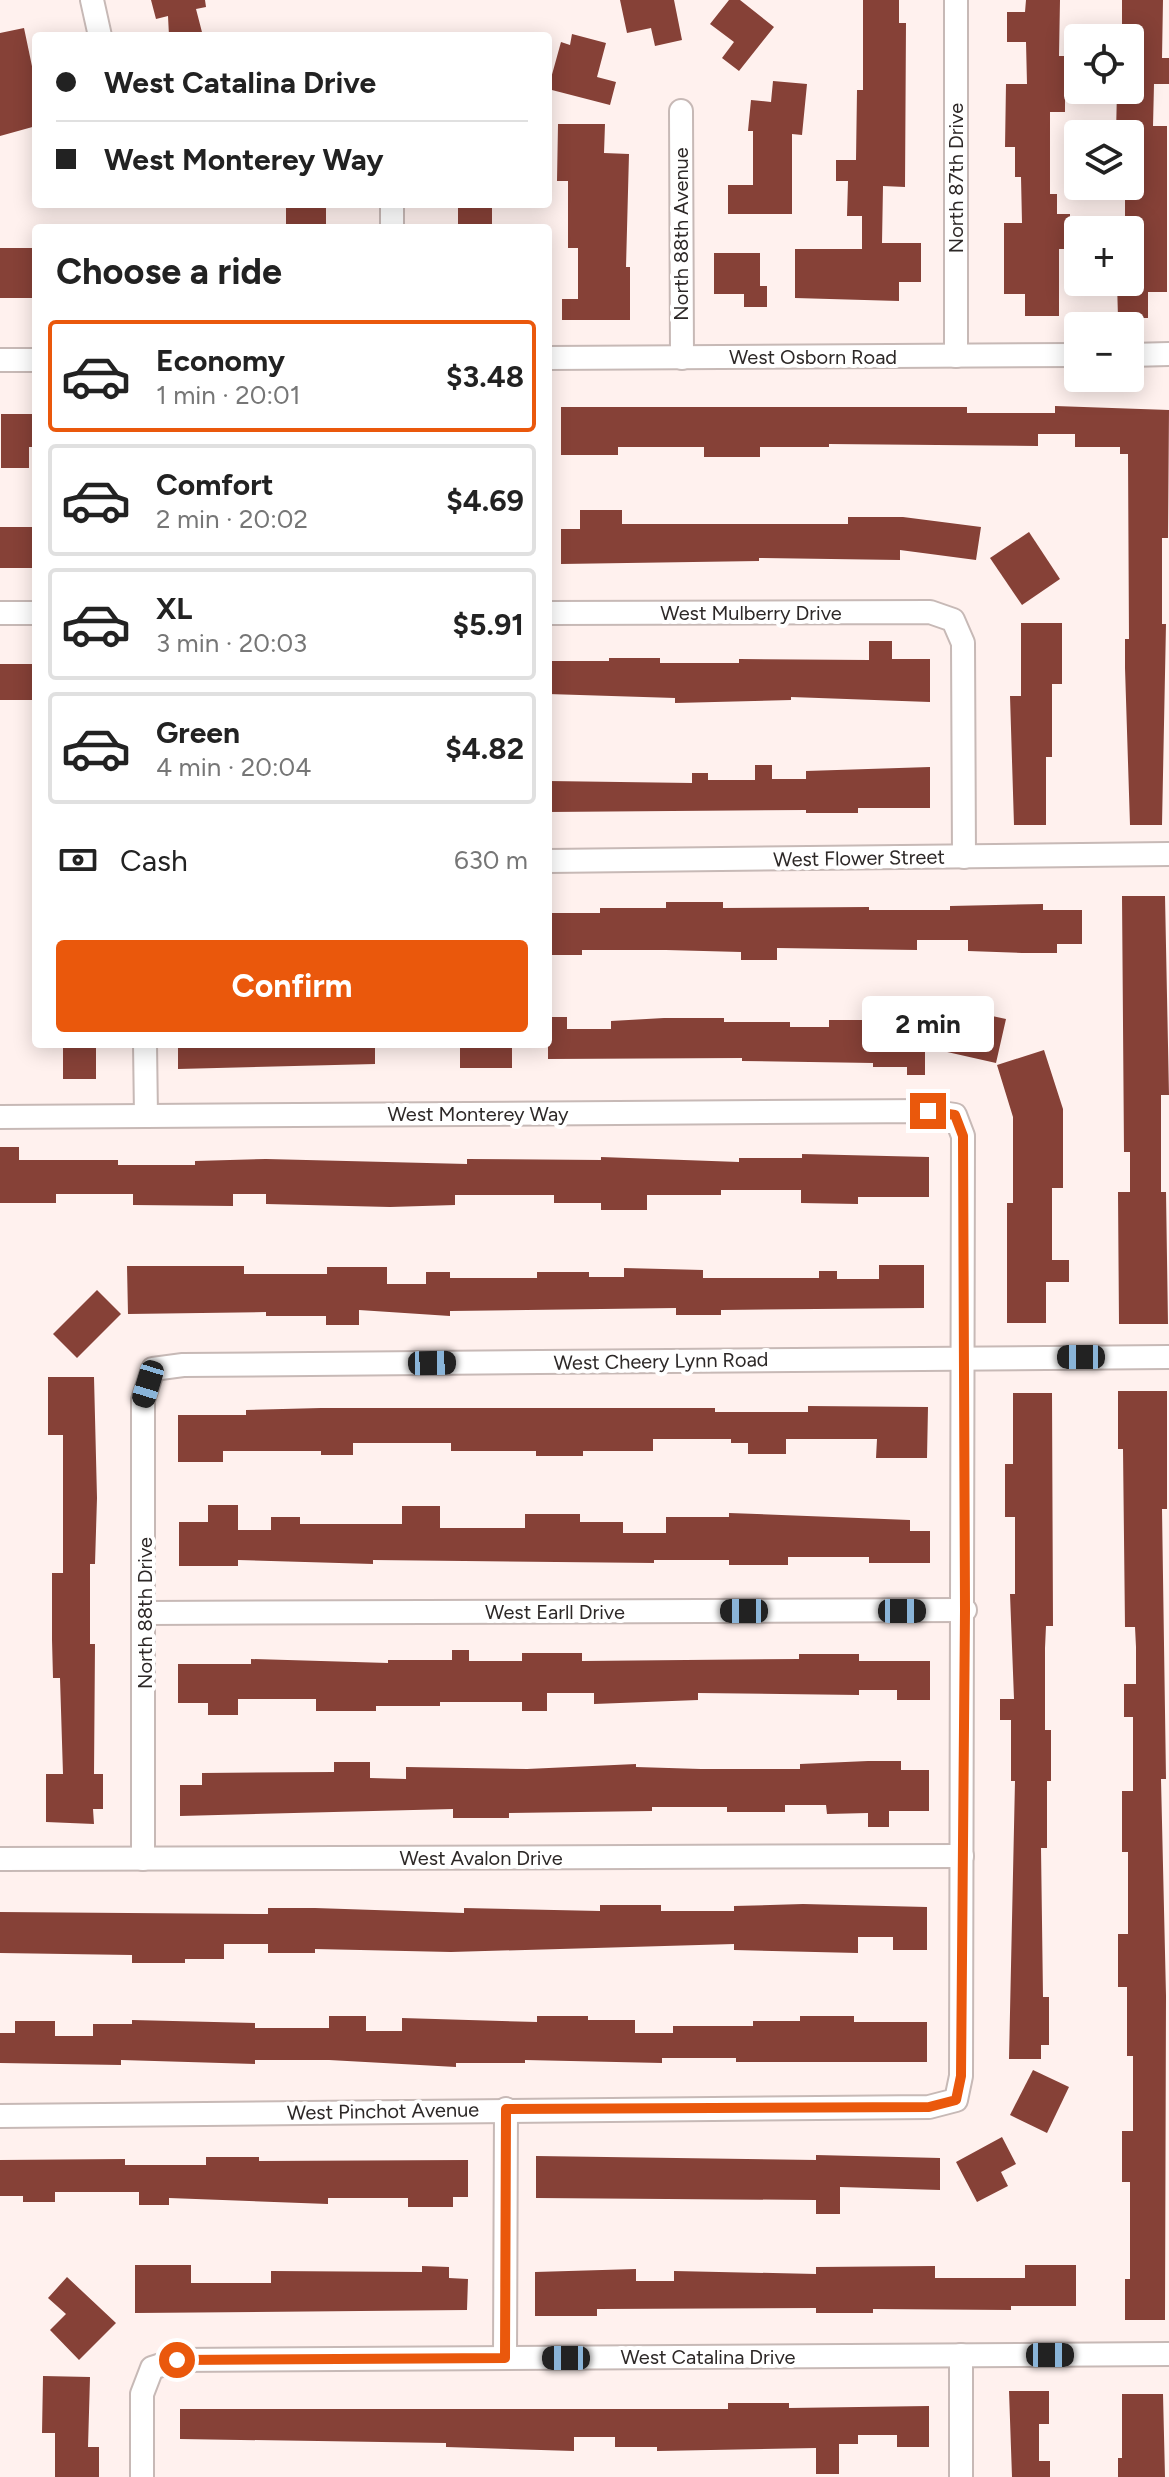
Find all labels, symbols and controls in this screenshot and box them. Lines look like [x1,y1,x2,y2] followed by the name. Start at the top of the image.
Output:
[1064,24,1144,392] map controls
[1064,24,1144,104] button: locate
[104,64,376,101] text: West Catalina Drive
[944,103,968,253] street label: North 87th Drive
[1064,120,1144,200] button: layers
[104,141,384,178] text: West Monterey Way
[669,147,693,321] street label: North 88th Avenue
[1064,216,1144,296] button: +
[56,250,282,293] text: Choose a ride
[1064,312,1144,392] button: −
[60,340,132,412] icon: car
[156,342,285,379] text: Economy
[729,345,897,369] street label: West Osborn Road
[446,358,524,395] text: $3.48
[156,379,300,411] text: 1 min · 20:01
[60,464,132,536] icon: car
[156,466,274,503] text: Comfort
[446,482,524,519] text: $4.69
[156,503,308,535] text: 2 min · 20:02
[60,588,132,660] icon: car
[156,590,192,627] text: XL
[660,601,842,625] street label: West Mulberry Drive
[452,606,524,643] text: $5.91
[156,627,307,659] text: 3 min · 20:03
[60,712,132,784] icon: car
[156,714,240,751] text: Green
[445,730,524,767] text: $4.82
[156,751,311,783] text: 4 min · 20:04
[56,838,100,882] icon: cash
[120,842,188,879] text: Cash
[454,844,528,876] text: 630 m
[773,845,945,871] street label: West Flower Street
[56,940,528,1032] button: Confirm
[862,995,994,1051] callout: 2 min
[895,1008,961,1040] text: 2 min
[910,1093,946,1129] route end
[387,1102,569,1126] street label: West Monterey Way
[1057,1345,1105,1369] car
[553,1347,769,1375] street label: West Cheery Lynn Road
[408,1351,456,1375] car
[130,1358,166,1410] car
[133,1537,157,1689] street label: North 88th Drive
[720,1599,768,1623] car
[878,1599,926,1623] car
[485,1600,625,1624] street label: West Earll Drive
[399,1846,563,1870] street label: West Avalon Drive
[287,2097,479,2125] street label: West Pinchot Avenue
[159,2342,195,2378] route start
[1026,2343,1074,2367] car
[620,2345,796,2369] street label: West Catalina Drive
[542,2346,590,2370] car

